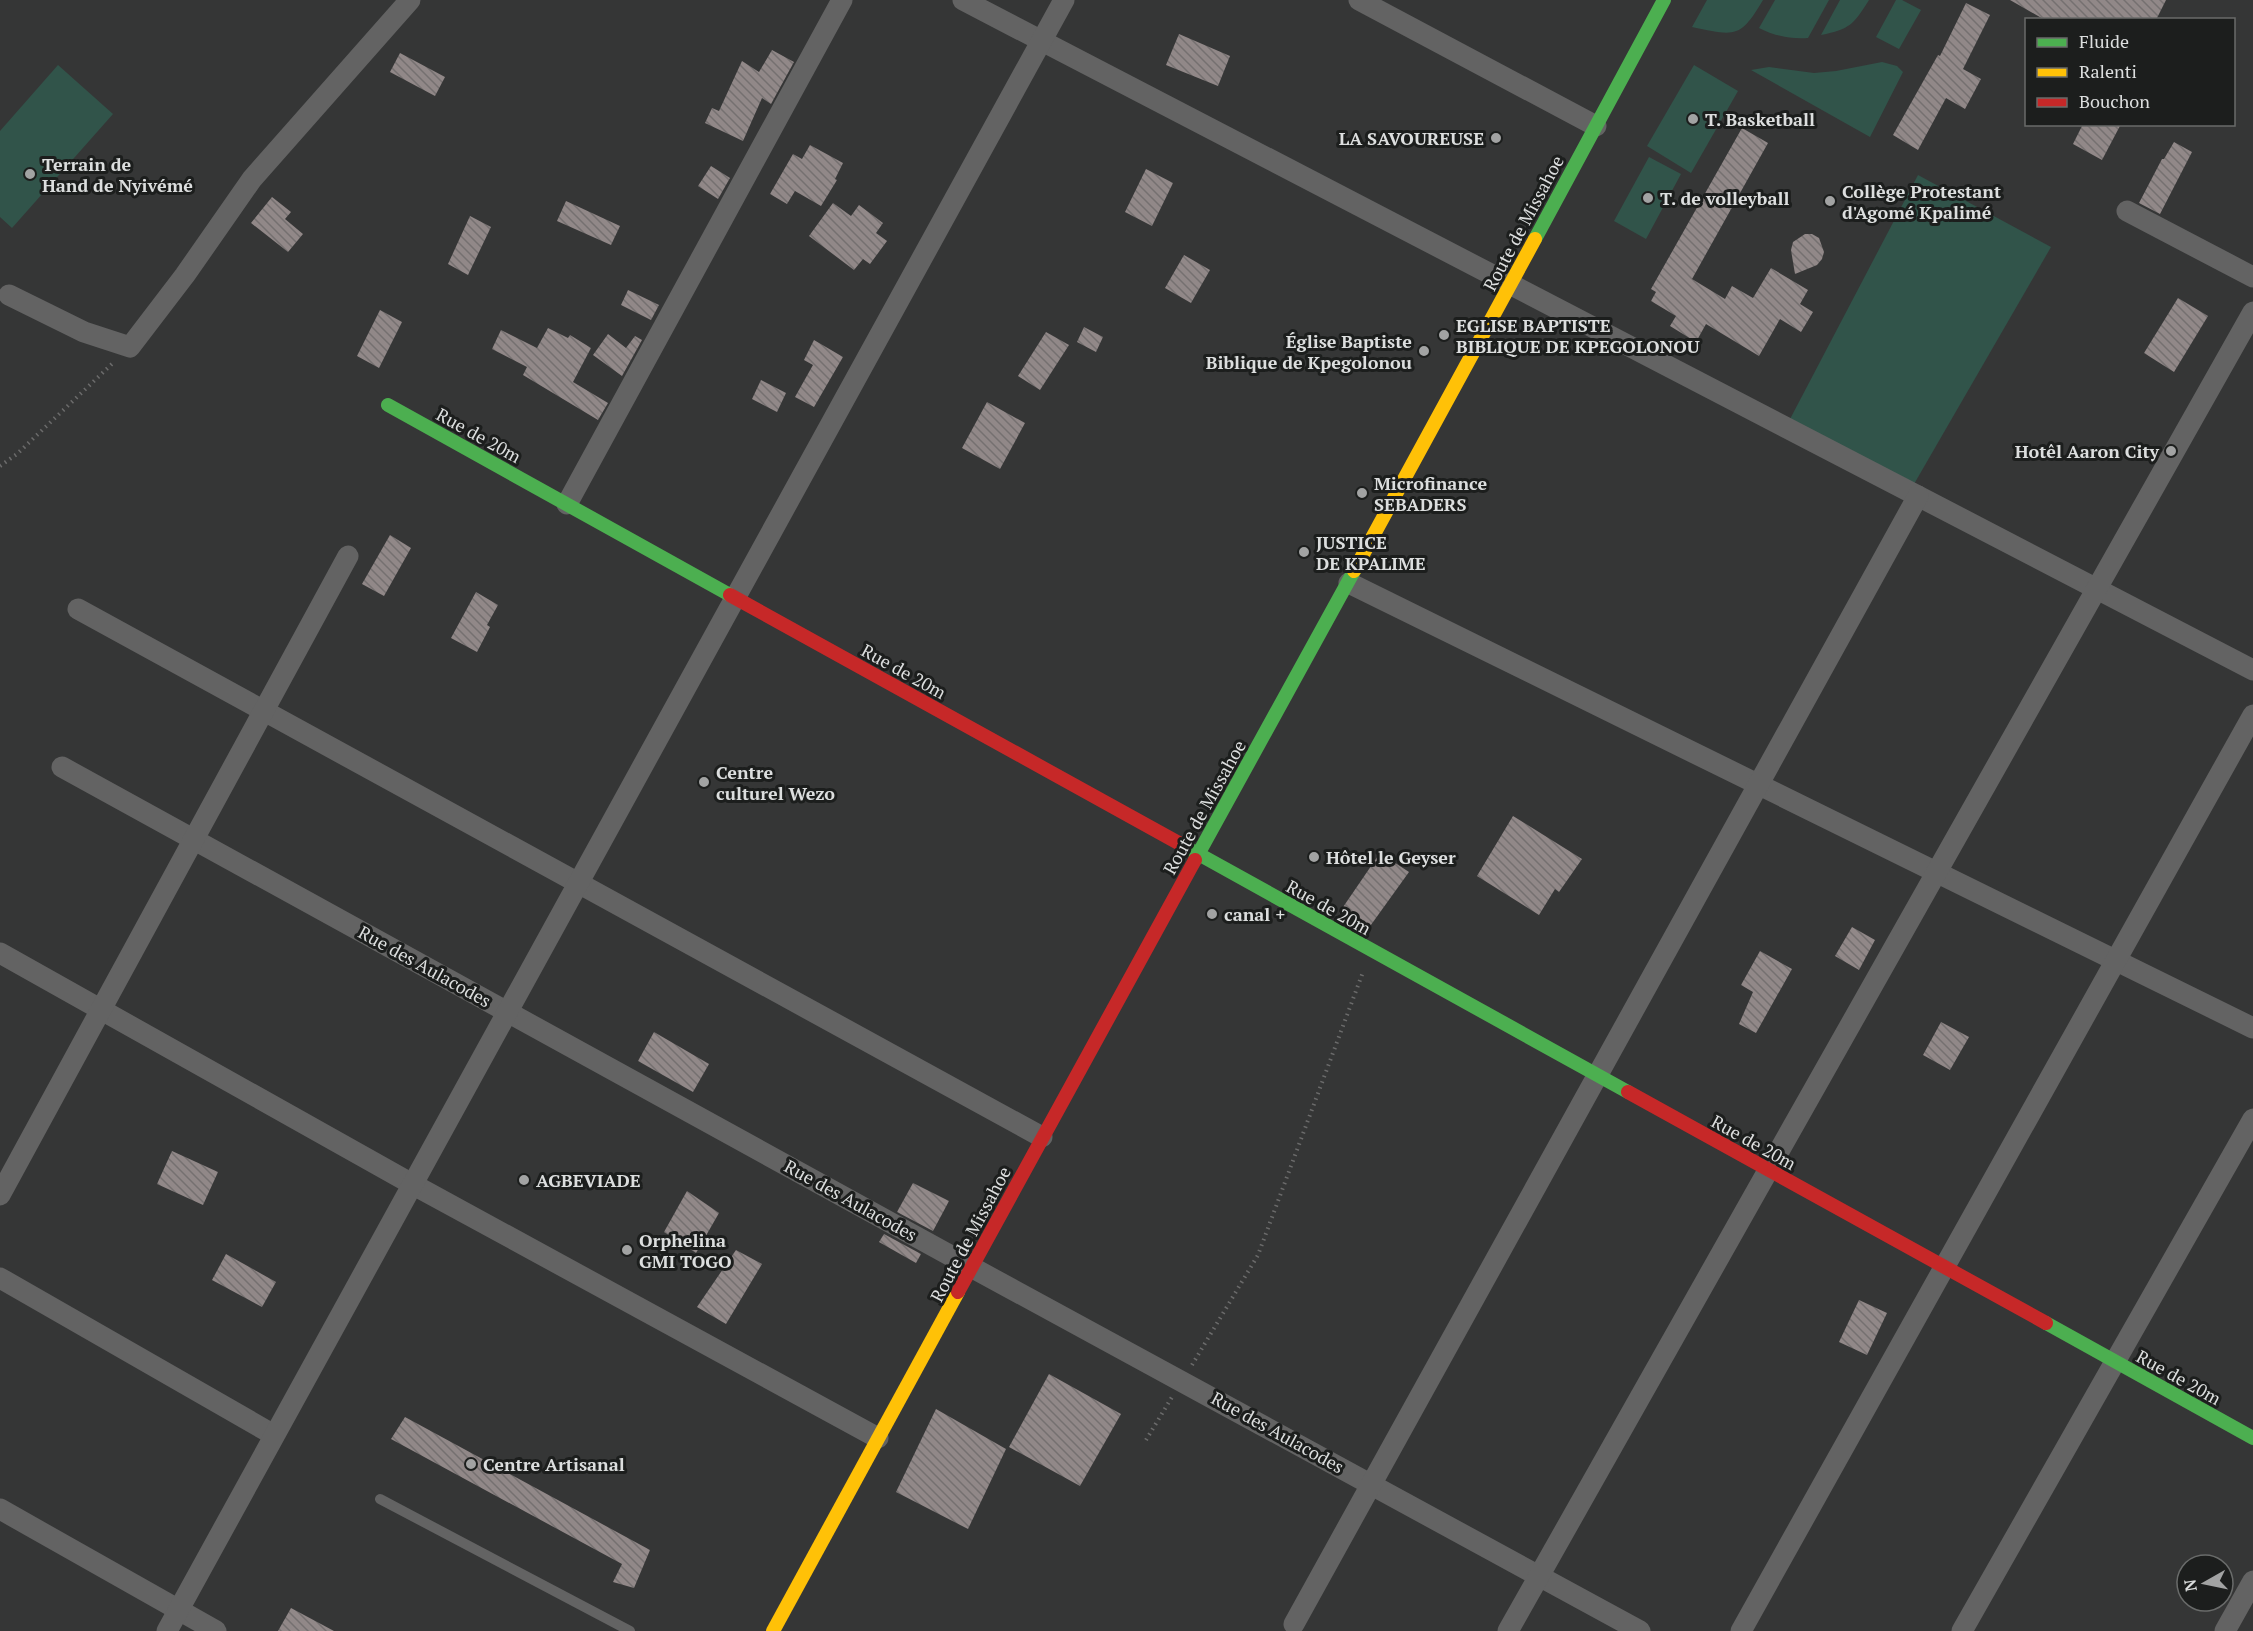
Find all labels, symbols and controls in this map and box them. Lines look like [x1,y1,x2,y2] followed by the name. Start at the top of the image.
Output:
[2025,18,2235,126] legend
[2079,29,2129,53] text: Fluide
[2079,59,2137,83] text: Ralenti
[2079,89,2150,113] text: Bouchon
[1705,107,1815,131] place label: T. Basketball
[1686,112,1700,126] marker: T. Basketball
[1339,126,1484,150] place label: LA SAVOUREUSE
[1489,131,1503,145] marker: LA SAVOUREUSE
[1477,151,1569,295] street label: Route de Missahoe
[42,152,193,197] place label: Terrain de Hand de Nyivémé
[23,167,37,181] marker: Terrain de Hand de Nyivémé
[1842,179,2001,224] place label: Collège Protestant d'Agomé Kpalimé
[1660,186,1789,210] place label: T. de volleyball
[1641,191,1655,205] marker: T. de volleyball
[1823,194,1837,208] marker: Collège Protestant d'Agomé Kpalimé
[1456,313,1700,358] place label: EGLISE BAPTISTE BIBLIQUE DE KPEGOLONOU
[1437,328,1451,342] marker: EGLISE BAPTISTE BIBLIQUE DE KPEGOLONOU
[1206,329,1412,374] place label: Église Baptiste Biblique de Kpegolonou
[1417,344,1431,358] marker: Église Baptiste Biblique de Kpegolonou
[432,402,526,468] street label: Rue de 20m
[2015,439,2159,463] place label: Hotêl Aaron City
[2164,444,2178,458] marker: Hotêl Aaron City
[1374,471,1487,516] place label: Microfinance SEBADERS
[1355,486,1369,500] marker: Microfinance SEBADERS
[1316,530,1426,575] place label: JUSTICE DE KPALIME
[1297,545,1311,559] marker: JUSTICE DE KPALIME
[857,638,951,704] street label: Rue de 20m
[1157,735,1251,879] street label: Route de Missahoe
[716,760,835,805] place label: Centre culturel Wezo
[697,775,711,789] marker: Centre culturel Wezo
[1326,845,1456,869] place label: Hôtel le Geyser
[1307,850,1321,864] marker: Hôtel le Geyser
[1282,874,1376,940] street label: Rue de 20m
[1224,902,1285,926] place label: canal +
[1205,907,1219,921] marker: canal +
[354,920,496,1012] street label: Rue des Aulacodes
[1707,1109,1801,1175] street label: Rue de 20m
[780,1154,922,1246] street label: Rue des Aulacodes
[924,1162,1016,1306] street label: Route de Missahoe
[536,1168,641,1192] place label: AGBEVIADE
[517,1173,531,1187] marker: AGBEVIADE
[639,1228,732,1273] place label: Orphelina GMI TOGO
[620,1243,634,1257] marker: Orphelina GMI TOGO
[2132,1344,2226,1410] street label: Rue de 20m
[1207,1386,1349,1478] street label: Rue des Aulacodes
[483,1452,625,1476] place label: Centre Artisanal
[464,1457,478,1471] marker: Centre Artisanal
[2175,1553,2235,1613] north arrow
[2178,1578,2202,1593] text: N

